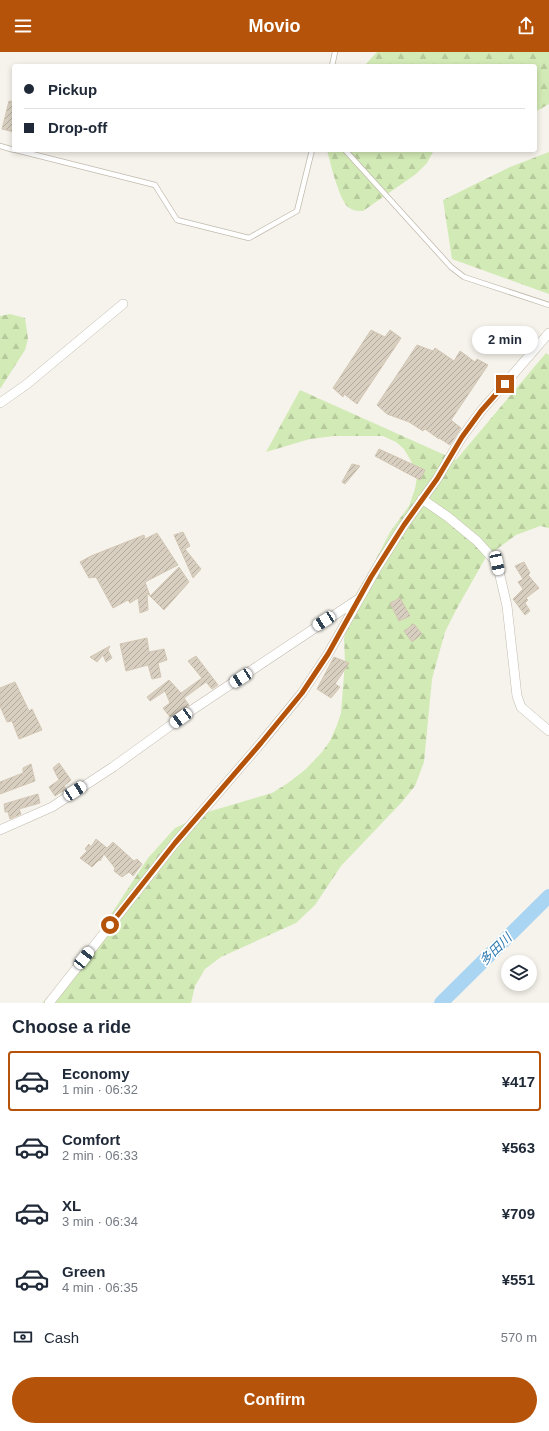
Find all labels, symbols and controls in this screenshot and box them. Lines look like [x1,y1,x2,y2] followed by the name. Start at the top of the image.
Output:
[12,15,34,37] icon: menu
[515,15,537,37] icon: share
[249,16,301,36] text: Movio
[48,81,97,98] text: Pickup
[48,119,107,136] text: Drop-off
[472,326,538,354] callout: 2 min
[488,332,522,347] text: 2 min
[496,375,514,393] route end
[489,550,505,576] car
[311,609,337,633] car
[228,666,254,690] car
[168,706,194,730] car
[62,779,88,803] car
[101,916,119,934] route start
[476,929,516,968] water label: 多田川
[72,945,96,971] car
[501,955,537,991] map controls
[501,955,537,991] button: layers
[12,1017,131,1037] text: Choose a ride
[14,1063,50,1099] icon: car
[62,1065,130,1082] text: Economy
[502,1073,535,1090] text: ¥417
[62,1082,138,1097] text: 1 min · 06:32
[14,1129,50,1165] icon: car
[62,1131,120,1148] text: Comfort
[502,1139,535,1156] text: ¥563
[62,1148,138,1163] text: 2 min · 06:33
[14,1195,50,1231] icon: car
[62,1197,81,1214] text: XL
[502,1205,535,1222] text: ¥709
[62,1214,138,1229] text: 3 min · 06:34
[14,1261,50,1297] icon: car
[62,1263,105,1280] text: Green
[502,1271,535,1288] text: ¥551
[62,1280,138,1295] text: 4 min · 06:35
[12,1326,34,1348] icon: cash
[44,1329,79,1346] text: Cash
[501,1330,537,1345] text: 570 m
[12,1377,537,1423] button: Confirm

